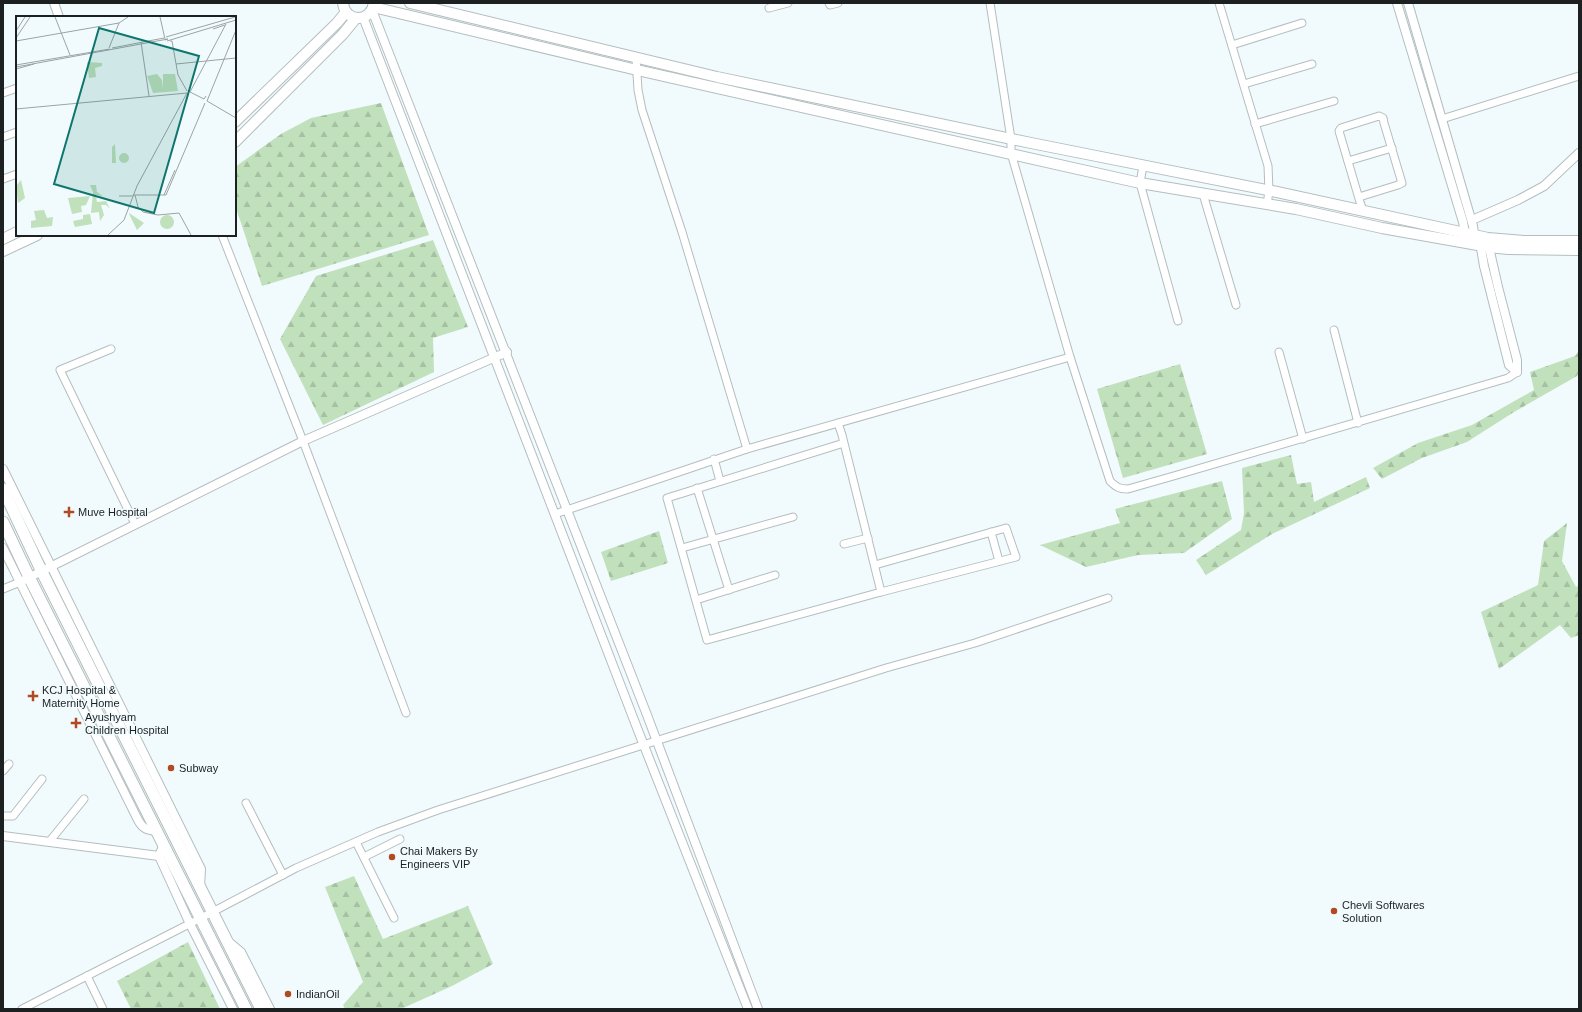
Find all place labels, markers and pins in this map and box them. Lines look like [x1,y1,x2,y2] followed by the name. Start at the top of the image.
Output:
[63,506,75,518] marker: Muve Hospital
[78,506,148,518] place label: Muve Hospital
[42,684,120,709] place label: KCJ Hospital & Maternity Home
[27,690,39,702] marker: KCJ Hospital & Maternity Home
[85,711,169,736] place label: Ayushyam Children Hospital
[70,717,82,729] marker: Ayushyam Children Hospital
[179,762,219,774] place label: Subway
[166,763,176,773] marker: Subway
[400,845,478,870] place label: Chai Makers By Engineers VIP
[387,852,397,862] marker: Chai Makers By Engineers VIP
[1342,899,1425,924] place label: Chevli Softwares Solution
[1329,906,1339,916] marker: Chevli Softwares Solution
[296,988,339,1000] place label: IndianOil
[283,989,293,999] marker: IndianOil

